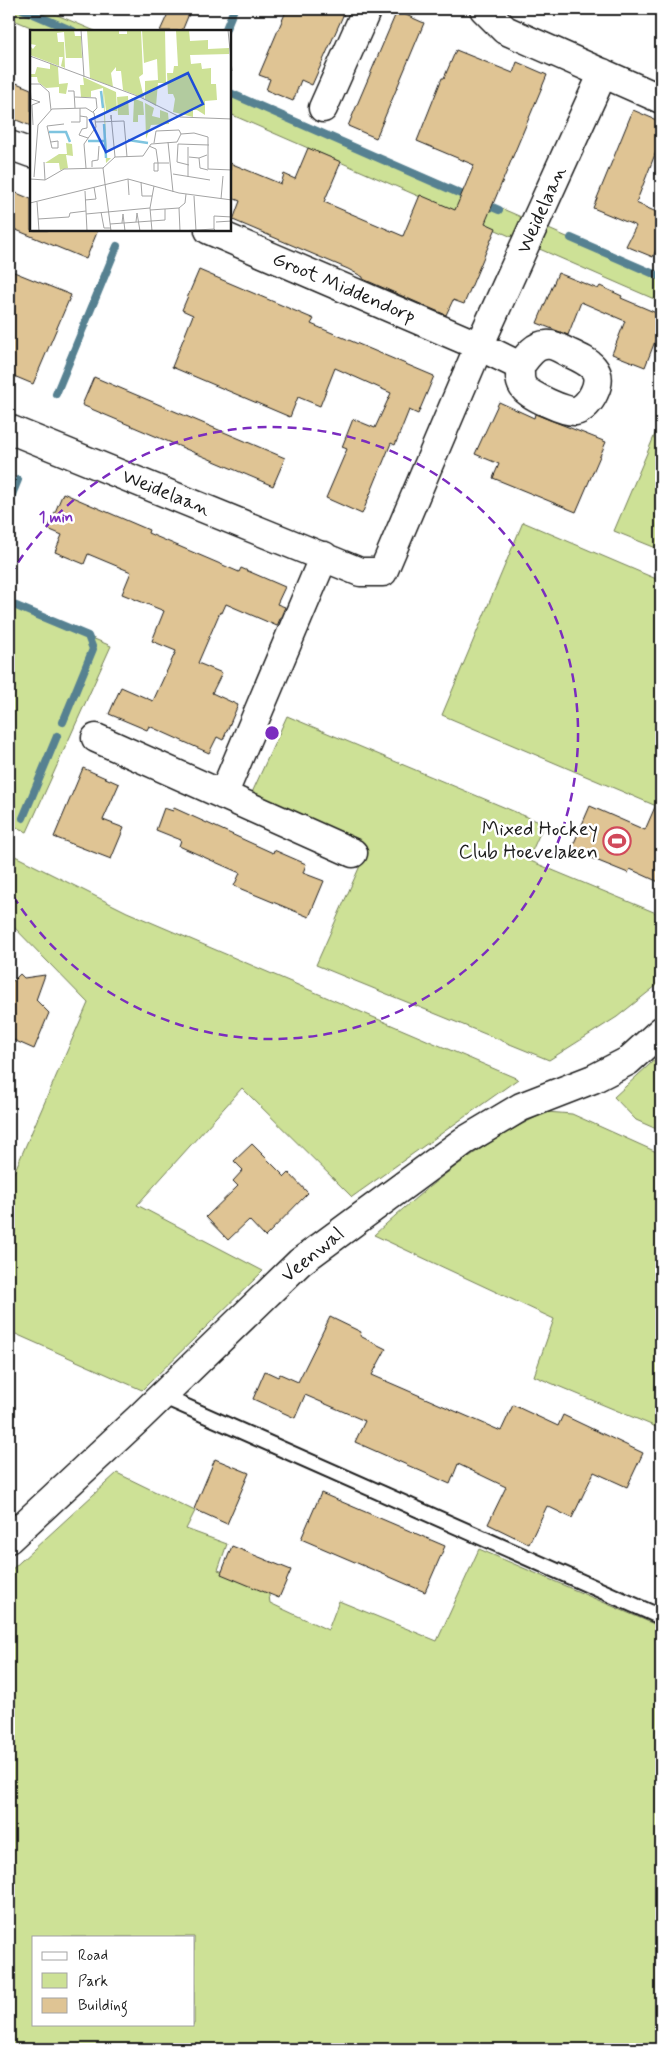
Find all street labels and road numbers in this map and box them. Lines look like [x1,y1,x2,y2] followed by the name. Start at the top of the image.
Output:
[511,162,573,258] street label: Weidelaan
[268,246,420,330] street label: Groot Middendorp
[118,463,215,523] street label: Weidelaan
[276,1221,350,1289] street label: Veenwal

